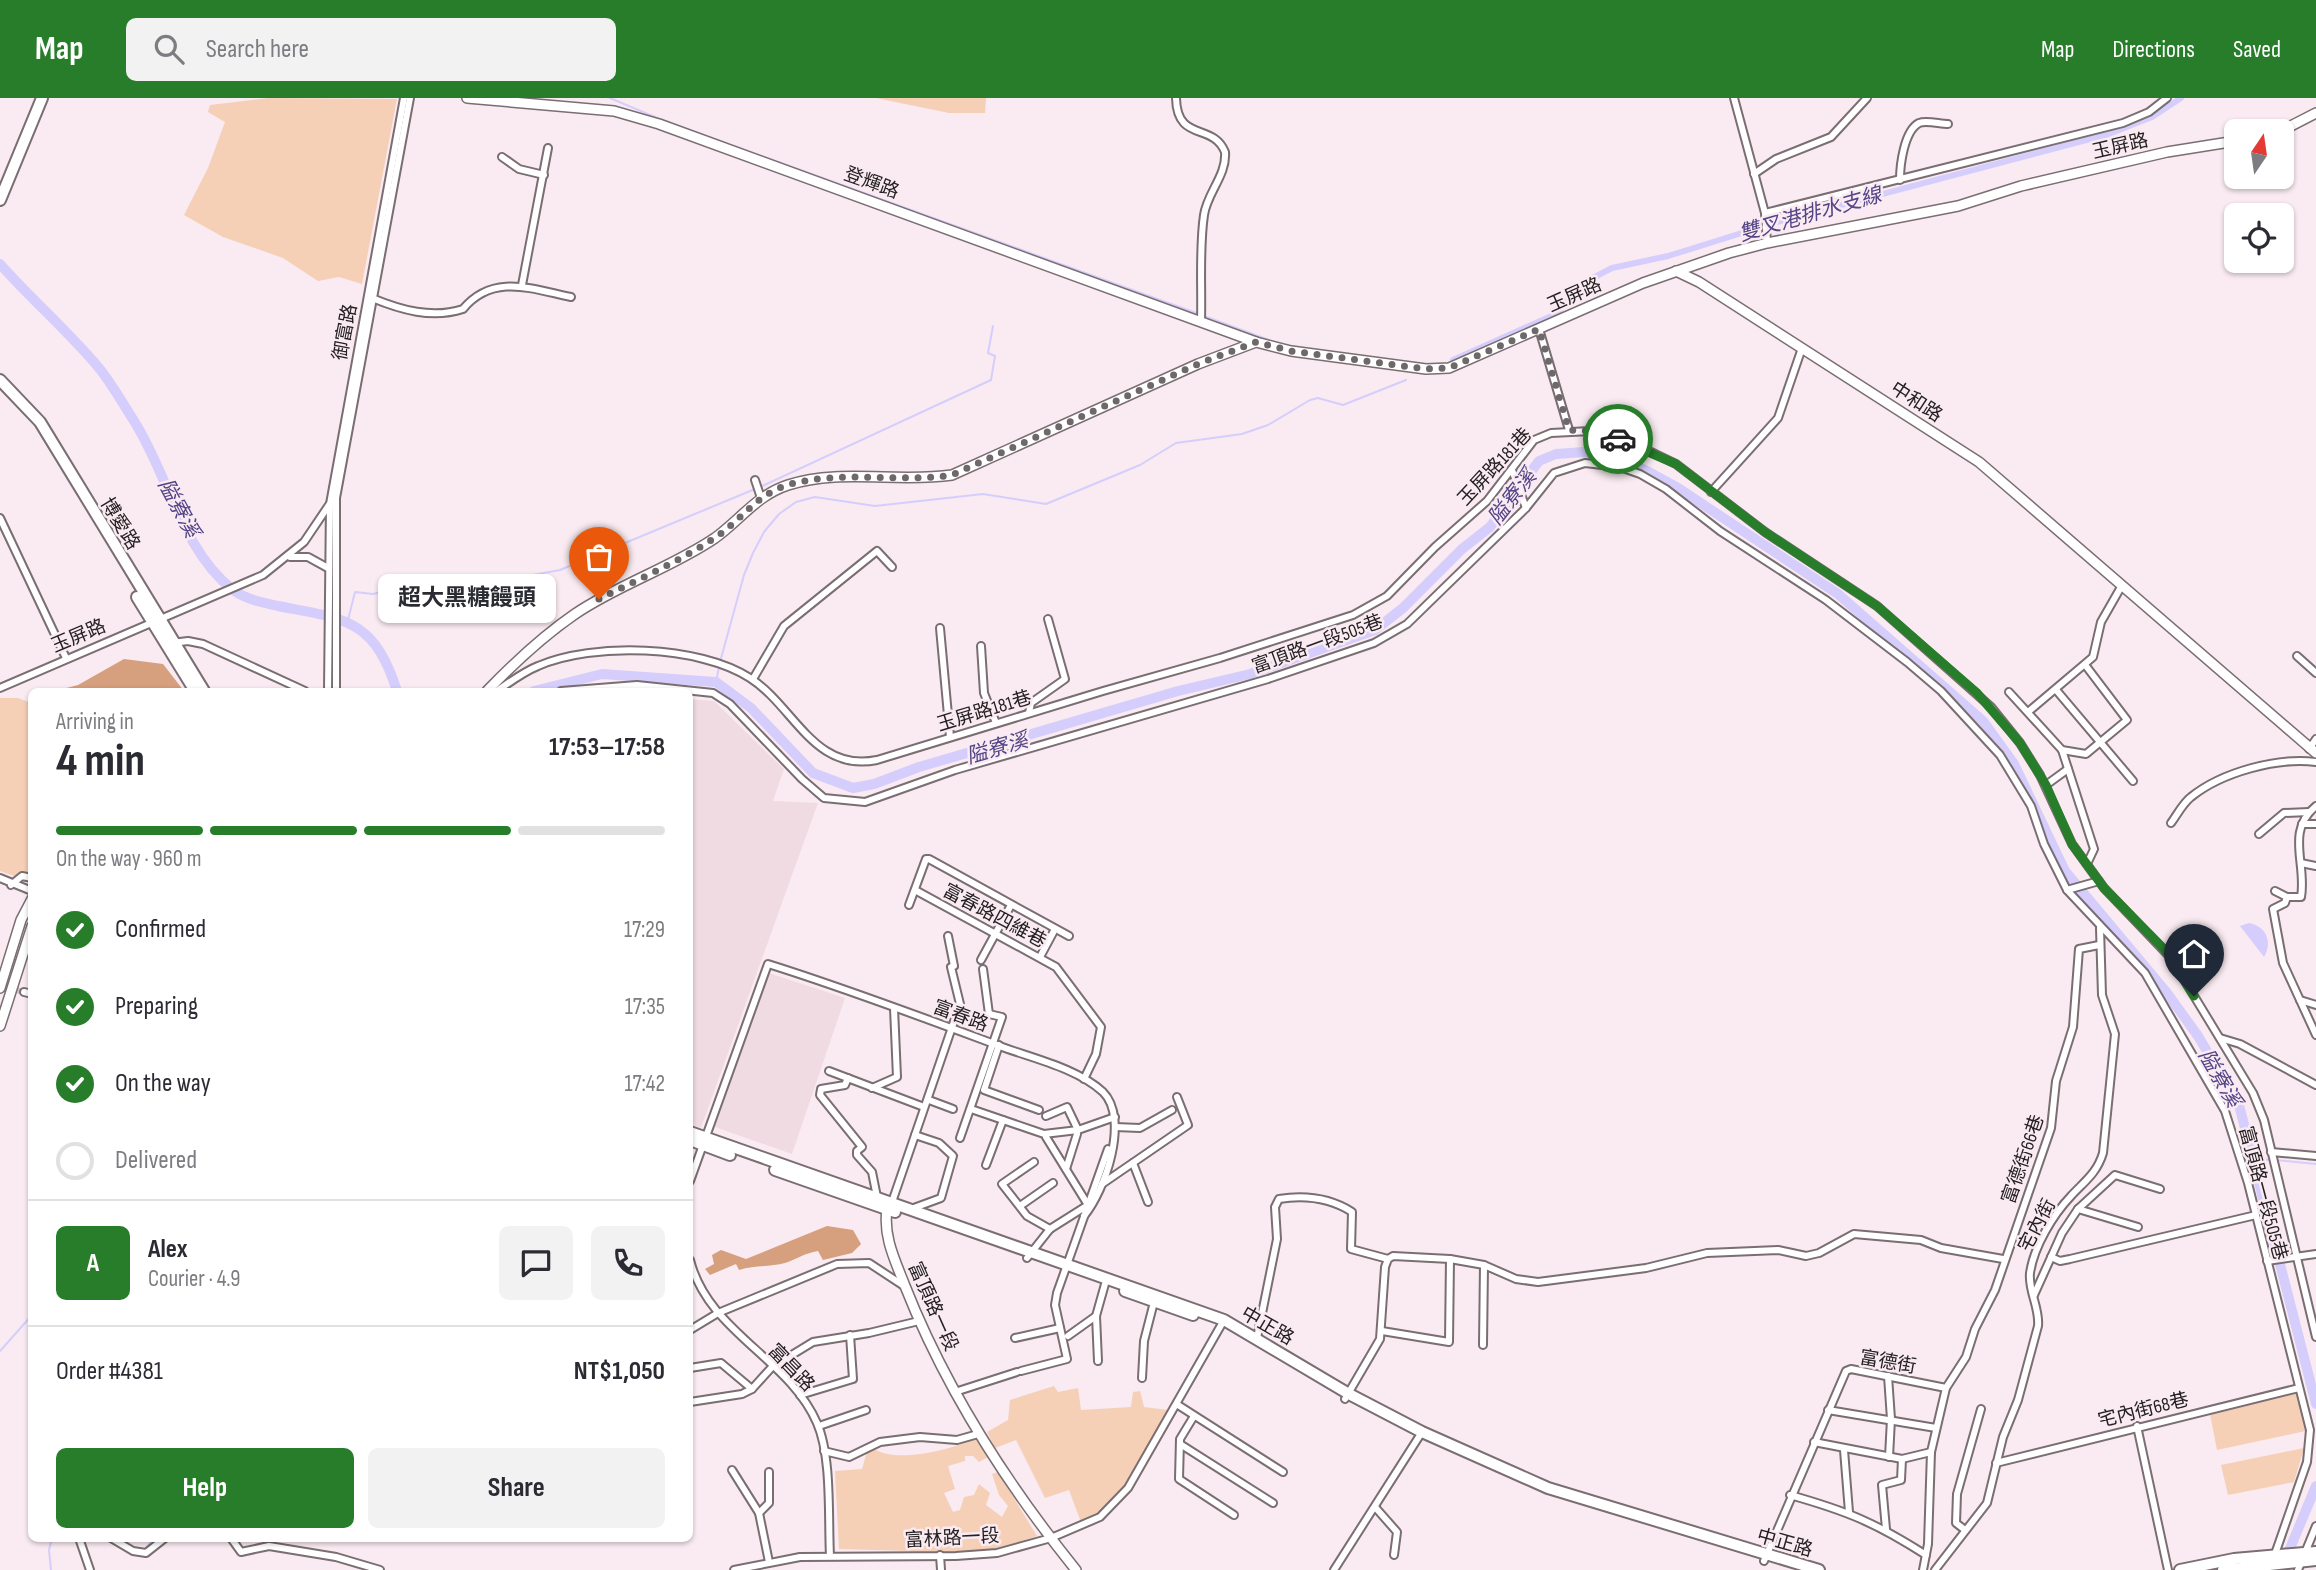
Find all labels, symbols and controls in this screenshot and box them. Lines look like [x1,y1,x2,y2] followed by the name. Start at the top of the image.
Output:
[126,18,616,81] search box
[35,29,84,69] text: Map
[150,30,188,68] icon: search
[206,34,309,65] text: Search here
[2041,35,2074,64] text: Map
[2112,35,2195,64] text: Directions
[2233,35,2281,64] text: Saved
[2224,119,2294,189] north arrow
[2224,119,2294,273] map controls
[2090,129,2151,164] street label: 玉屏路
[841,163,902,204] street label: 登輝路
[1736,182,1886,247] water label: 雙叉港排水支線
[2224,203,2294,273] button: locate
[1544,273,1605,317] street label: 玉屏路
[329,302,362,362] street label: 御富路
[1886,377,1946,427] street label: 中和路
[1583,404,1653,474] courier
[1599,420,1637,458] icon: car
[1453,423,1537,511] street label: 玉屏路181巷
[1483,462,1543,530] water label: 隘寮溪
[153,475,206,545] water label: 隘寮溪
[95,493,144,554] street label: 博愛路
[569,527,629,599] pin
[580,538,618,576] icon: bag
[378,574,557,624] callout: 超大黑糖饅頭
[398,584,536,612] text: 超大黑糖饅頭
[1249,610,1386,679] street label: 富頂路一段505巷
[48,615,109,658] street label: 玉屏路
[934,686,1034,737] street label: 玉屏路181巷
[56,708,134,736] text: Arriving in
[963,727,1034,769] water label: 隘寮溪
[549,732,665,763] text: 17:53–17:58
[56,734,145,789] text: 4 min
[56,845,201,873] text: On the way · 960 m
[939,879,1050,953] street label: 富春路四維巷
[56,911,94,949] icon: check
[115,914,206,945] text: Confirmed
[624,916,665,944] text: 17:29
[2164,924,2224,996] pin
[2175,935,2213,973] icon: home
[56,988,94,1026] icon: check
[115,991,198,1022] text: Preparing
[625,993,665,1021] text: 17:35
[930,996,991,1037] street label: 富春路
[2193,1045,2248,1114] water label: 隘寮溪
[56,1065,94,1103] icon: check
[115,1068,211,1099] text: On the way
[624,1070,665,1098] text: 17:42
[1997,1112,2049,1207] street label: 富德街66巷
[2234,1124,2291,1263] street label: 富頂路一段505巷
[115,1145,197,1176] text: Delivered
[2014,1195,2061,1256] street label: 宅內街
[499,1226,573,1300] button: chat
[591,1226,665,1300] button: phone
[148,1234,188,1265] text: Alex
[87,1248,99,1279] text: A
[903,1259,962,1355] street label: 富頂路一段
[148,1265,240,1293] text: Courier · 4.9
[1237,1302,1298,1351] street label: 中正路
[763,1340,819,1397] street label: 富昌路
[1858,1346,1918,1379] street label: 富德街
[56,1356,163,1387] text: Order #4381
[574,1356,665,1387] text: NT$1,050
[2096,1388,2191,1433] street label: 宅內街68巷
[56,1448,354,1528] button: Help
[368,1448,665,1528] button: Share
[904,1525,1000,1552] street label: 富林路一段
[1754,1525,1815,1562] street label: 中正路

